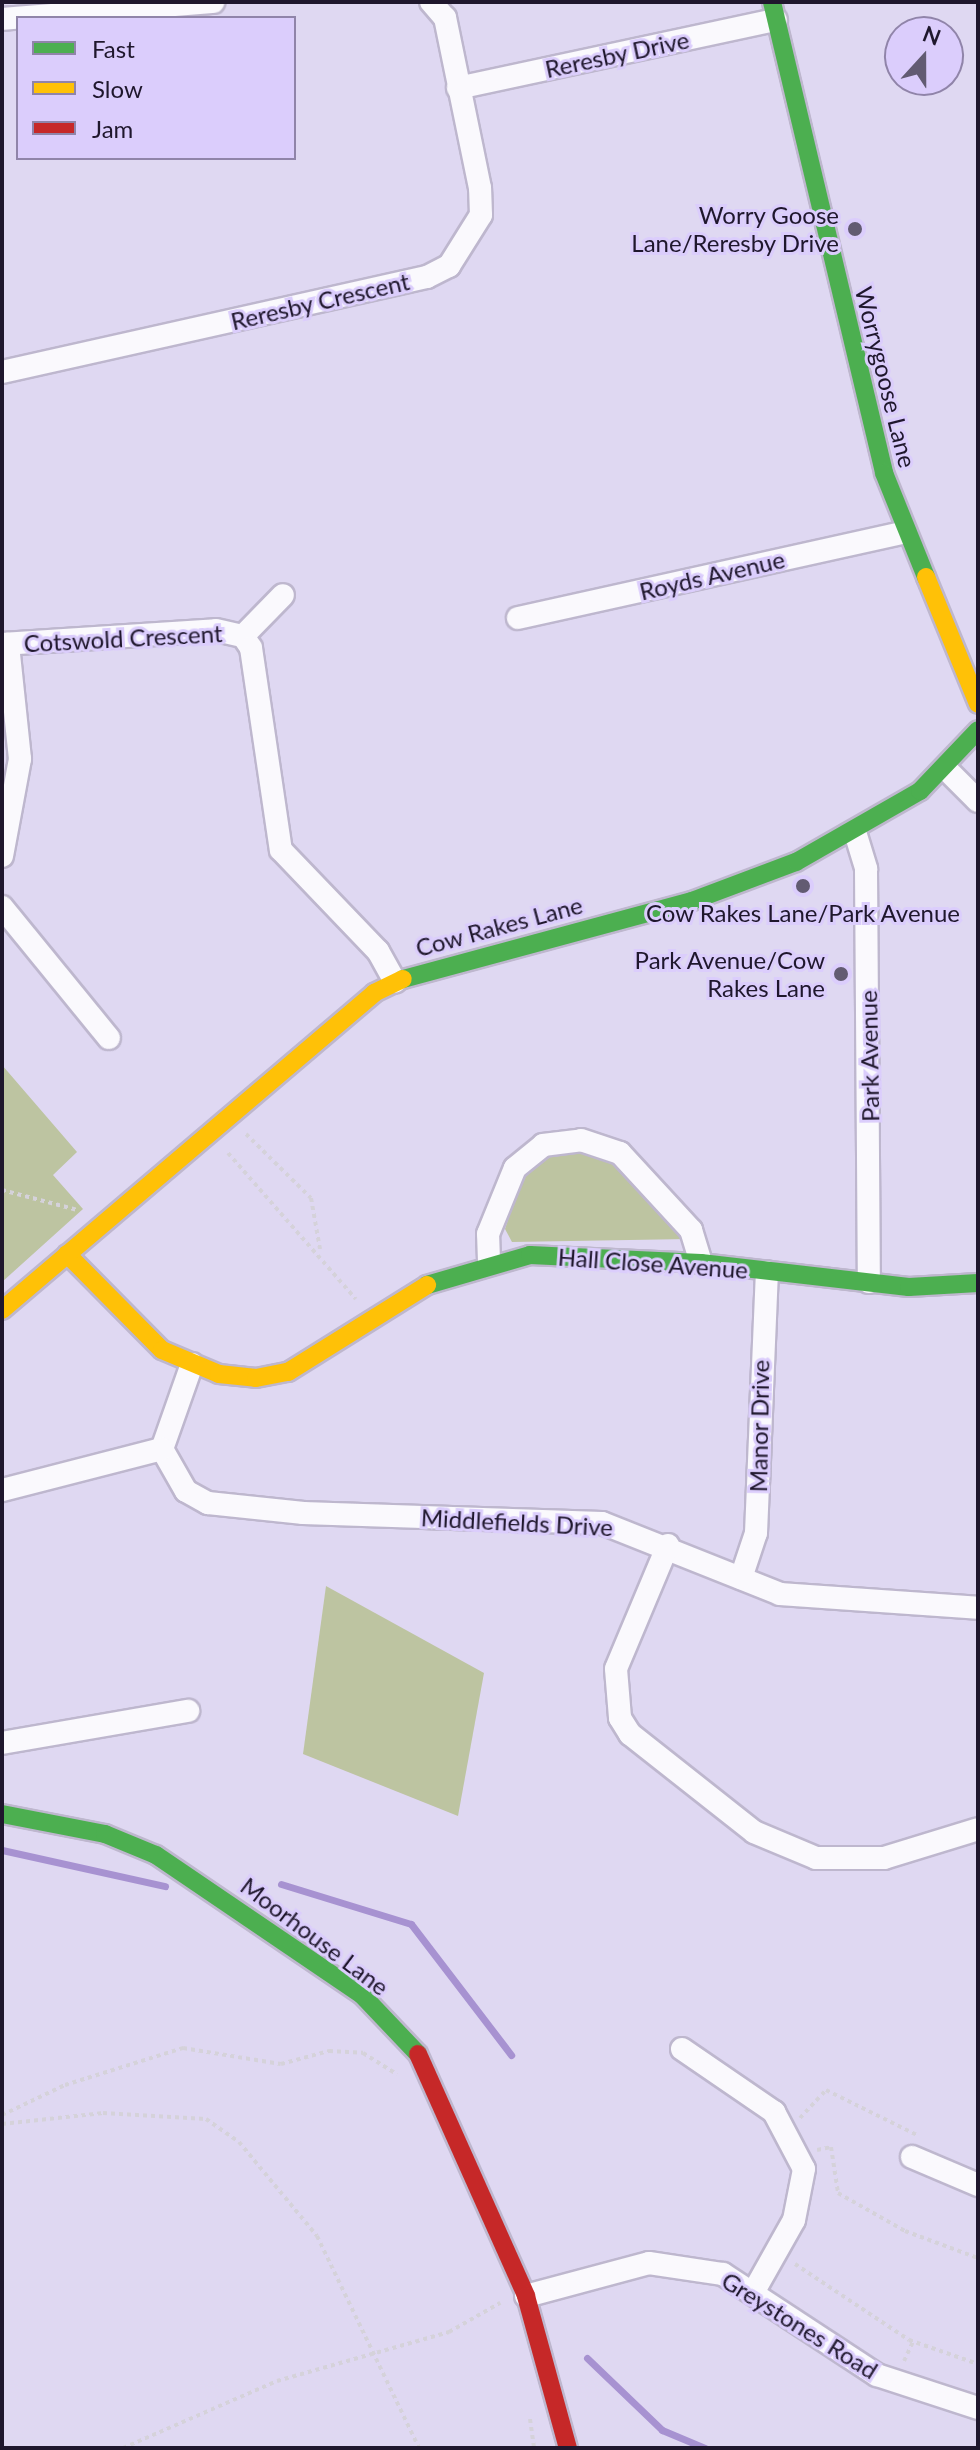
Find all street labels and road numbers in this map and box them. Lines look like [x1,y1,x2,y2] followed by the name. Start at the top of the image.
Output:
[542,25,692,83] street label: Reresby Drive
[228,266,412,336] street label: Reresby Crescent
[850,283,922,471] street label: Worrygoose Lane
[636,544,788,606] street label: Royds Avenue
[23,618,223,658] street label: Cotswold Crescent
[412,890,586,962] street label: Cow Rakes Lane
[853,990,885,1122] street label: Park Avenue
[557,1242,749,1284] street label: Hall Close Avenue
[743,1359,775,1493] street label: Manor Drive
[420,1503,614,1541] street label: Middlefields Drive
[235,1871,395,2001] street label: Moorhouse Lane
[717,2265,883,2385] street label: Greystones Road

